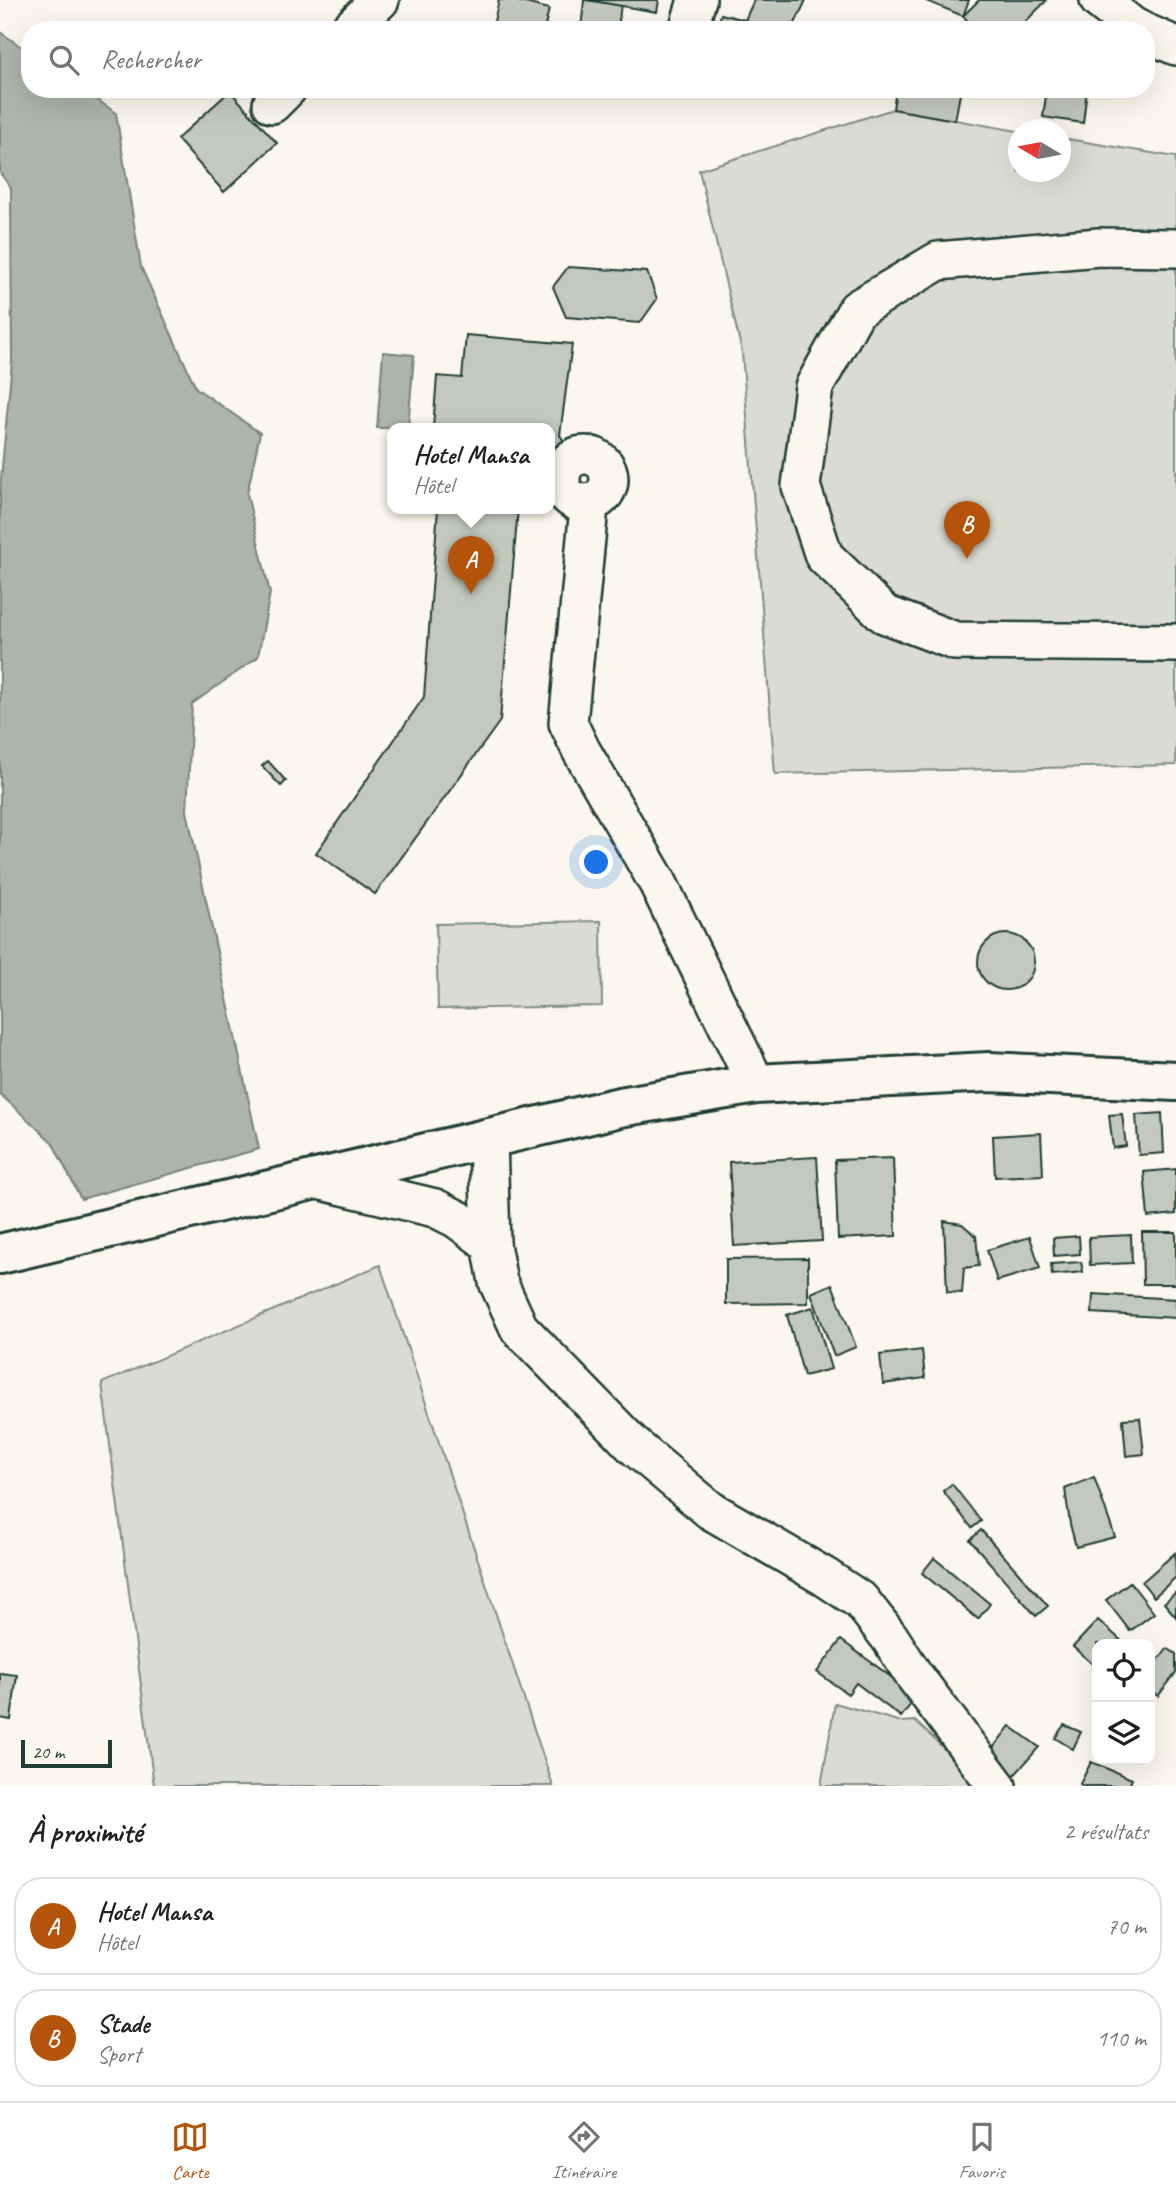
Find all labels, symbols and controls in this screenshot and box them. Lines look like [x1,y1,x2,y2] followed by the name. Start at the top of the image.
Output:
[21,21,1155,98] search box
[45,41,83,79] icon: search
[101,43,201,76] text: Rechercher
[1008,119,1071,182] north arrow
[387,423,555,514] popup
[413,438,529,471] text: Hotel Mansa
[413,471,454,500] text: Hôtel
[944,501,990,559] pin: B
[448,536,494,594] pin: A
[579,845,613,879] your location
[1092,1639,1155,1765] map controls
[1092,1639,1155,1702] button: locate
[1092,1702,1155,1765] button: layers
[21,1737,112,1769] scale bar
[32,1740,64,1764] text: 20 m
[28,1813,142,1851] text: À proximité
[1064,1817,1148,1846] text: 2 résultats
[97,1895,212,1928] text: Hotel Mansa
[47,1912,59,1941] text: A
[1107,1912,1146,1941] text: 70 m
[97,1928,137,1957] text: Hôtel
[97,2007,150,2040] text: Stade
[47,2024,59,2053] text: B
[1097,2024,1146,2053] text: 110 m
[97,2040,141,2069] text: Sport
[171,2118,209,2184] tab: Carte
[552,2118,616,2184] tab: Itinéraire
[959,2118,1005,2184] tab: Favoris

